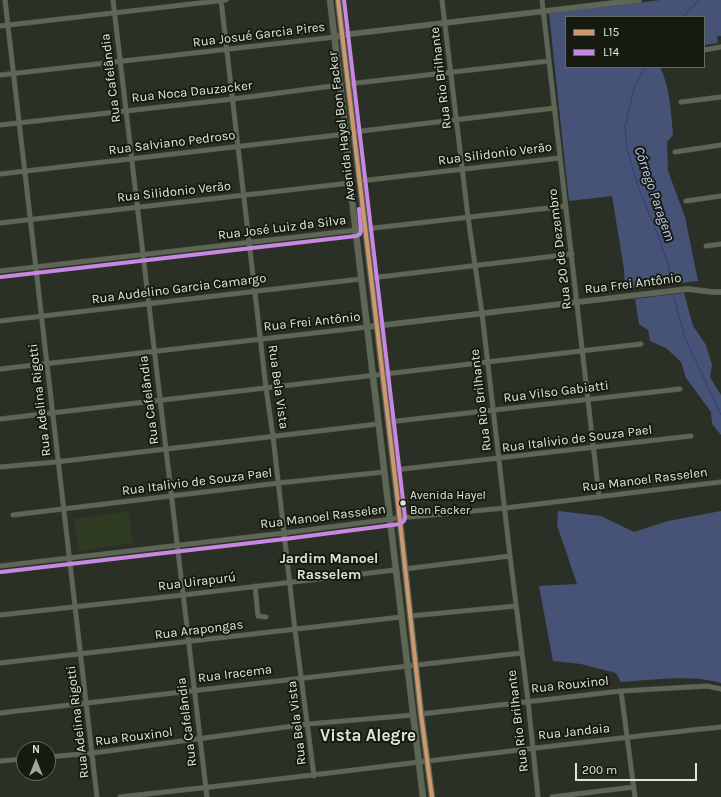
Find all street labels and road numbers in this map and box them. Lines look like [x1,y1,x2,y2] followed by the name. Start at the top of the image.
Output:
[192,19,326,51] street label: Rua Josué Garcia Pires
[427,26,455,130] street label: Rua Rio Brilhante
[98,33,124,123] street label: Rua Cafelândia
[325,50,359,202] street label: Avenida Hayel Bon Facker
[131,78,253,106] street label: Rua Noca Dauzacker
[108,127,236,159] street label: Rua Salviano Pedroso
[437,139,553,169] street label: Rua Silidonio Verão
[116,178,232,206] street label: Rua Silidonio Verão
[545,188,575,310] street label: Rua 20 de Dezembro
[217,212,347,244] street label: Rua José Luiz da Silva
[584,270,682,298] street label: Rua Frei Antônio
[91,271,267,307] street label: Rua Audelino Garcia Camargo
[263,309,361,335] street label: Rua Frei Antônio
[25,343,55,457] street label: Rua Adelina Rigotti
[264,344,292,430] street label: Rua Bela Vista
[467,348,495,452] street label: Rua Rio Brilhante
[136,355,162,445] street label: Rua Cafelândia
[503,378,609,406] street label: Rua Vilso Gabiatti
[501,422,653,456] street label: Rua Italivio de Souza Pael
[121,465,273,499] street label: Rua Italivio de Souza Pael
[581,465,709,495] street label: Rua Manoel Rasselen
[259,502,387,532] street label: Rua Manoel Rasselen
[157,569,237,595] street label: Rua Uirapurú
[154,617,244,643] street label: Rua Arapongas
[197,662,273,686] street label: Rua Iracema
[63,665,93,779] street label: Rua Adelina Rigotti
[504,669,532,773] street label: Rua Rio Brilhante
[530,673,610,697] street label: Rua Rouxinol
[174,677,200,767] street label: Rua Cafelândia
[284,680,310,766] street label: Rua Bela Vista
[537,720,611,744] street label: Rua Jandaia
[94,724,174,750] street label: Rua Rouxinol

